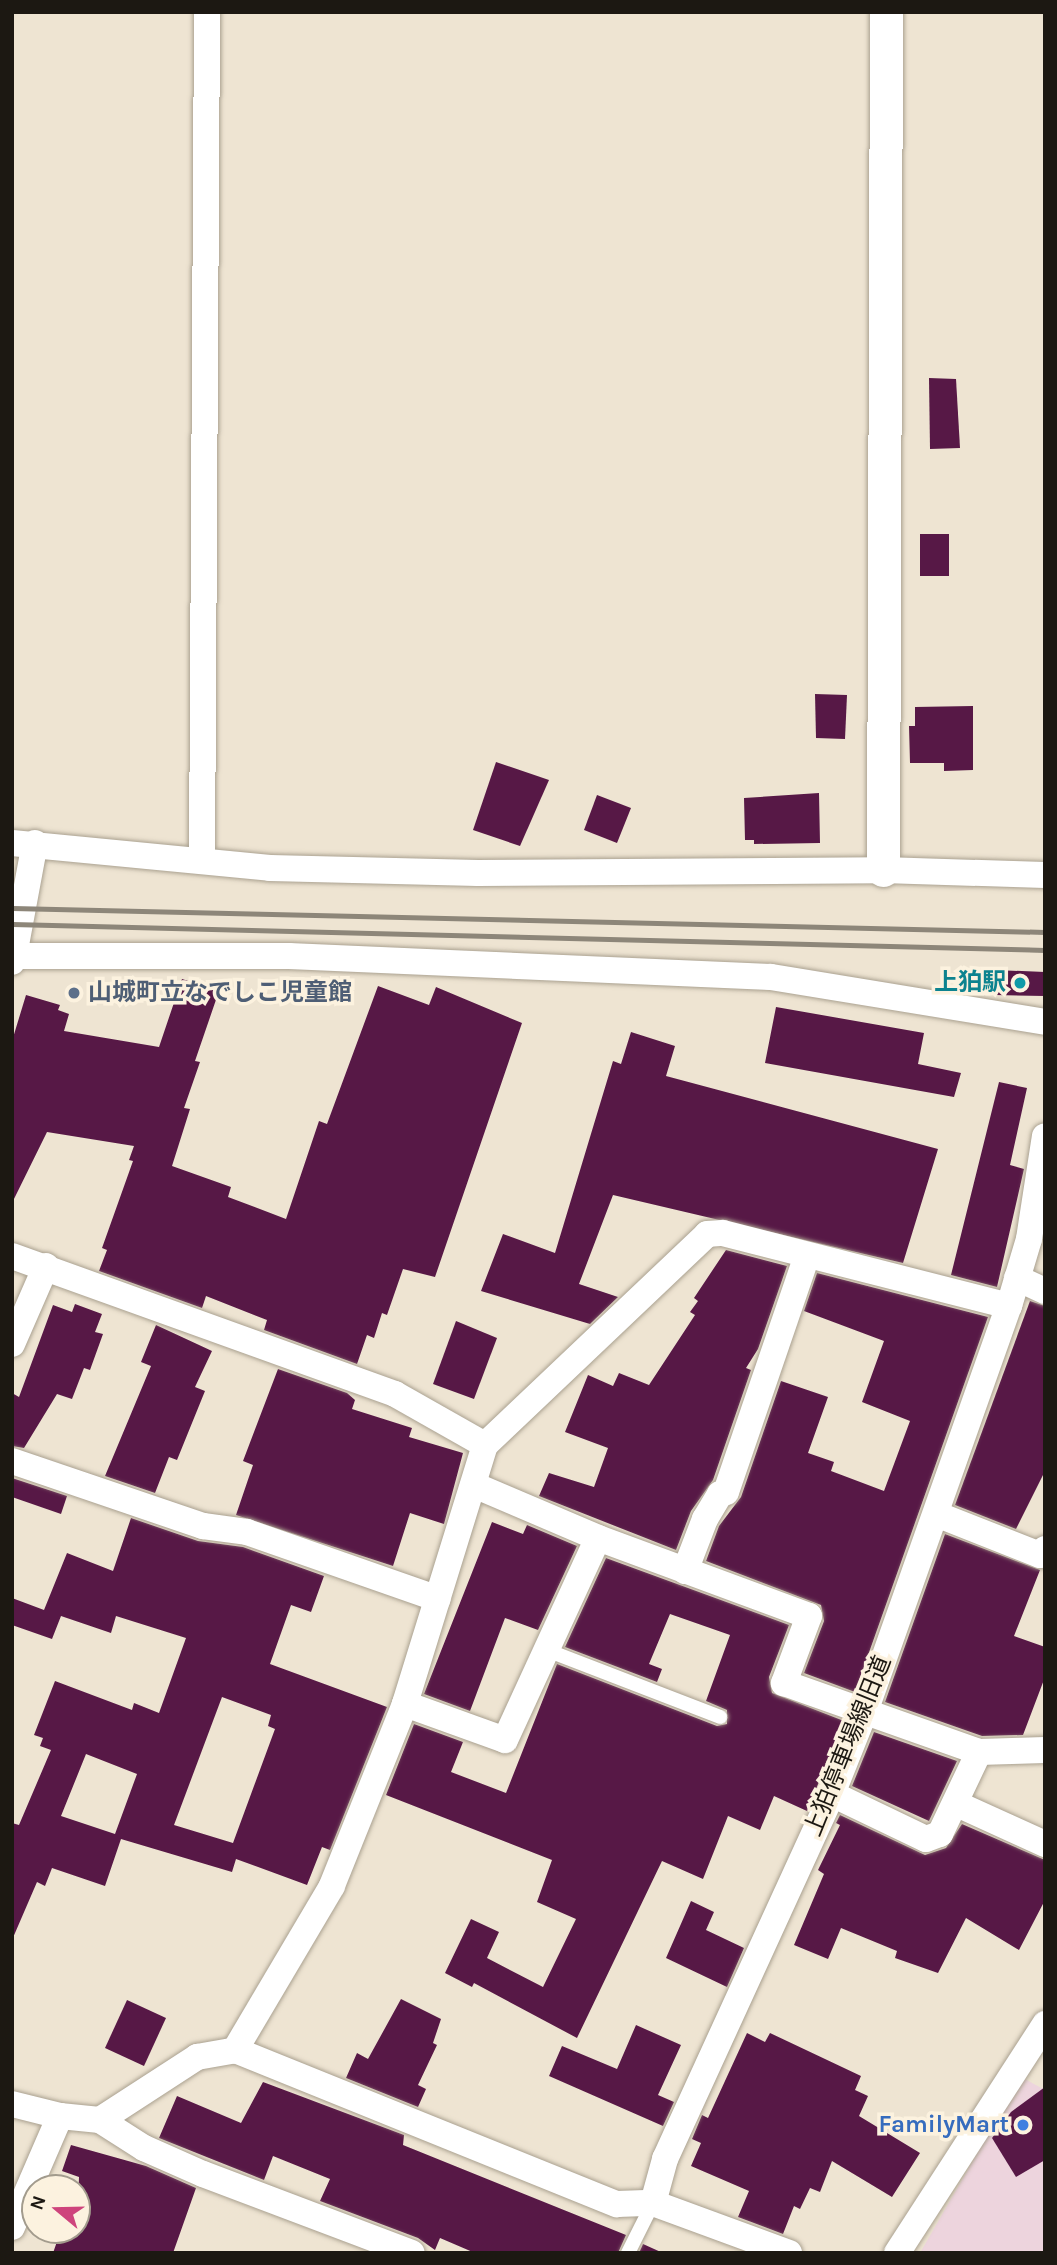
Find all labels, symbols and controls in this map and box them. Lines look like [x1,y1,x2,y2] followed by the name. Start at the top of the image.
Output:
[934,969,1006,997] place label: 上狛駅
[1012,975,1028,991] marker: 上狛駅
[88,979,352,1007] place label: 山城町立なでしこ児童館
[66,985,82,1001] marker: 山城町立なでしこ児童館
[799,1652,897,1840] street label: 上狛停車場線旧道
[878,2111,1009,2139] place label: FamilyMart
[1015,2117,1031,2133] marker: FamilyMart
[21,2174,91,2244] north arrow
[25,2193,51,2213] text: N

